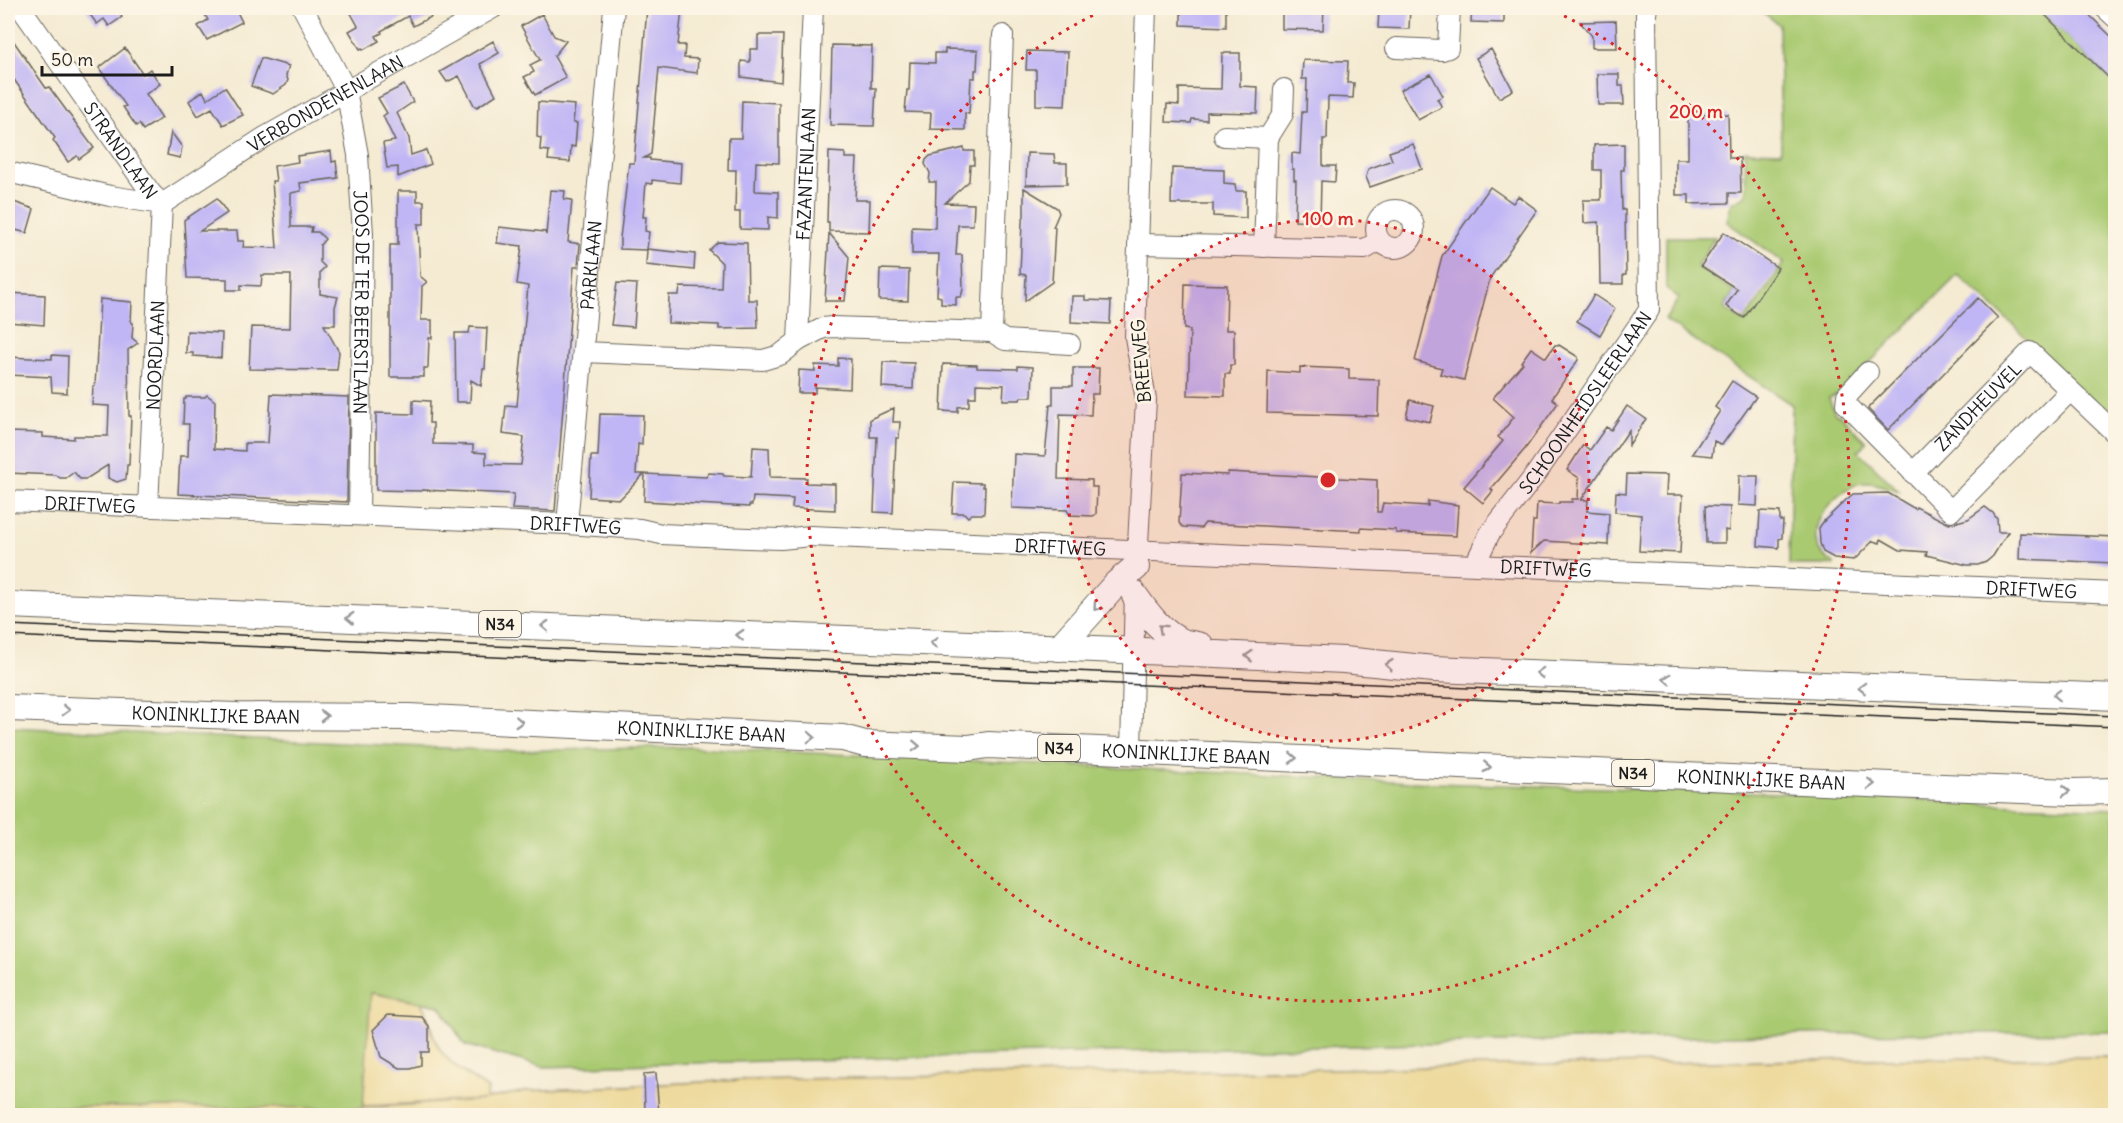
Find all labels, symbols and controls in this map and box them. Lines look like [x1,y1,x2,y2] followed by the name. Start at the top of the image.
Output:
[42,39,172,77] scale bar
[51,48,93,71] text: 50 m
[243,50,407,157] street label: VERBONDENENLAAN
[79,98,163,203] street label: STRANDLAAN
[1669,100,1723,123] text: 200 m
[791,107,820,241] street label: FAZANTENLAAN
[349,189,375,414] street label: JOOS DE TER BEERSTLAAN
[1303,207,1354,230] text: 100 m
[575,219,606,311] street label: PARKLAAN
[141,300,169,411] street label: NOORDLAAN
[1514,307,1656,498] street label: SCHOONHEIDSLEERLAAN
[1126,318,1156,404] street label: BREEWEG
[1930,357,2026,455] street label: ZANDHEUVEL
[1318,470,1338,490] centre of rings
[44,491,136,518] street label: DRIFTWEG
[529,511,622,539] street label: DRIFTWEG
[1014,533,1106,560] street label: DRIFTWEG
[1500,555,1592,582] street label: DRIFTWEG
[1985,576,2078,603] street label: DRIFTWEG
[1093,600,1104,611] one-way arrow
[479,611,521,637] road number: N34
[345,612,354,625] one-way arrow
[540,620,549,633] one-way arrow
[1158,624,1169,635] one-way arrow
[735,628,744,641] one-way arrow
[930,636,939,649] one-way arrow
[1244,649,1253,662] one-way arrow
[1384,659,1394,672] one-way arrow
[1536,667,1545,680] one-way arrow
[1663,672,1672,685] one-way arrow
[1858,681,1867,694] one-way arrow
[2053,689,2062,702] one-way arrow
[131,701,300,728] street label: KONINKLIJKE BAAN
[61,704,70,717] one-way arrow
[319,710,328,722] one-way arrow
[514,715,523,728] one-way arrow
[617,716,786,747] street label: KONINKLIJKE BAAN
[807,730,816,743] one-way arrow
[1038,735,1080,761] road number: N34
[1101,739,1271,769] street label: KONINKLIJKE BAAN
[912,740,921,753] one-way arrow
[1288,751,1297,764] one-way arrow
[1483,760,1492,773] one-way arrow
[1612,760,1654,786] road number: N34
[1677,764,1846,794] street label: KONINKLIJKE BAAN
[1867,777,1876,790] one-way arrow
[2061,785,2070,798] one-way arrow

